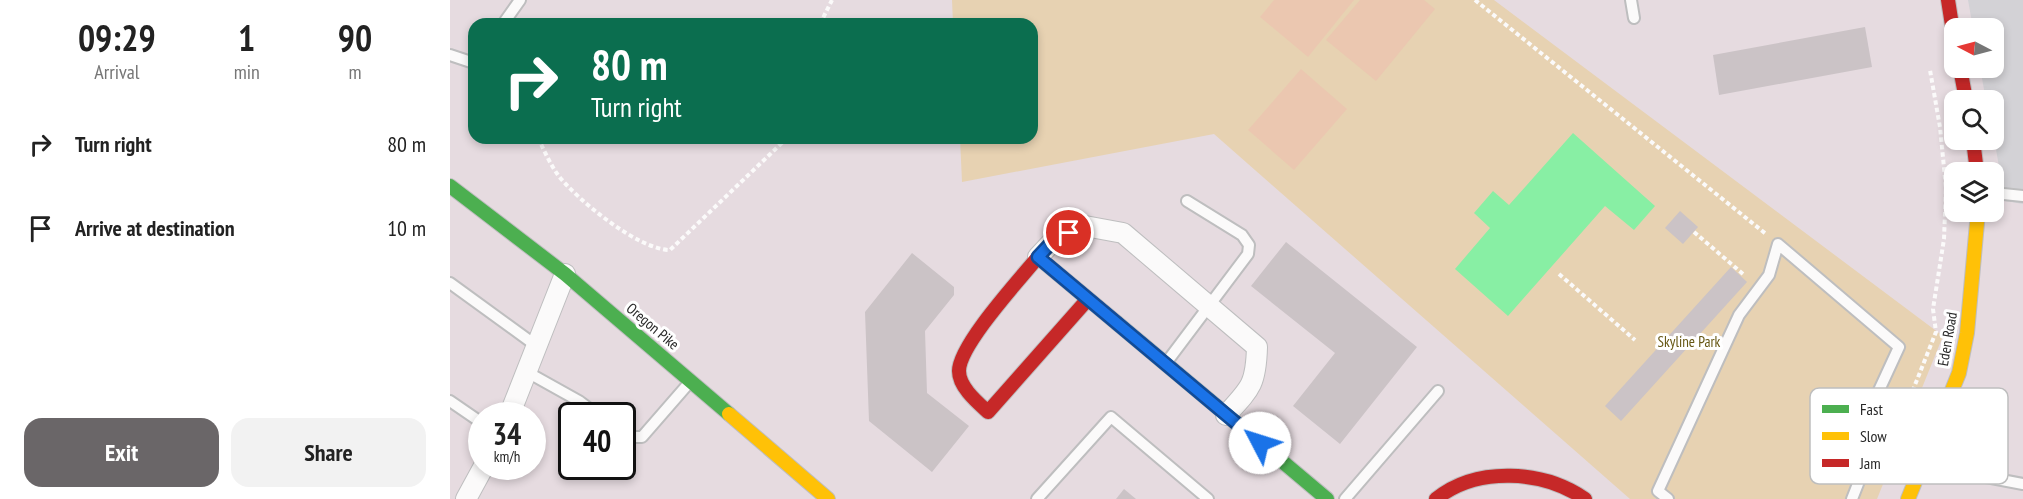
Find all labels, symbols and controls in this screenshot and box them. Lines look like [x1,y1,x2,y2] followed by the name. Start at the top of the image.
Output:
[78,14,156,61] text: 09:29
[238,14,255,61] text: 1
[338,14,372,61] text: 90
[1944,18,2004,78] north arrow
[1944,18,2004,222] map controls
[591,37,668,92] text: 80 m
[492,42,570,120] icon: right
[94,59,139,85] text: Arrival
[234,59,260,85] text: min
[348,59,361,85] text: m
[591,90,682,124] text: Turn right
[1944,90,2004,150] button: search
[24,128,57,161] icon: right
[75,130,152,158] text: Turn right
[387,130,426,158] text: 80 m
[1944,162,2004,222] button: layers
[1043,207,1094,258] pin
[24,212,57,245] icon: arrive
[75,214,235,242] text: Arrive at destination
[387,214,426,242] text: 10 m
[1052,216,1085,249] icon: arrive
[623,298,683,354] street label: Oregon Pike
[1933,311,1961,367] street label: Eden Road
[1658,332,1721,351] park label: Skyline Park
[1810,388,2008,484] legend
[1860,399,1883,419] text: Fast
[558,402,636,480] speed limit sign: 40
[1228,411,1292,475] position arrow
[493,414,521,453] text: 34
[24,418,219,487] button: Exit
[231,418,426,487] button: Share
[1860,426,1887,446] text: Slow
[494,447,520,466] text: km/h
[1859,453,1881,473] text: Jam

